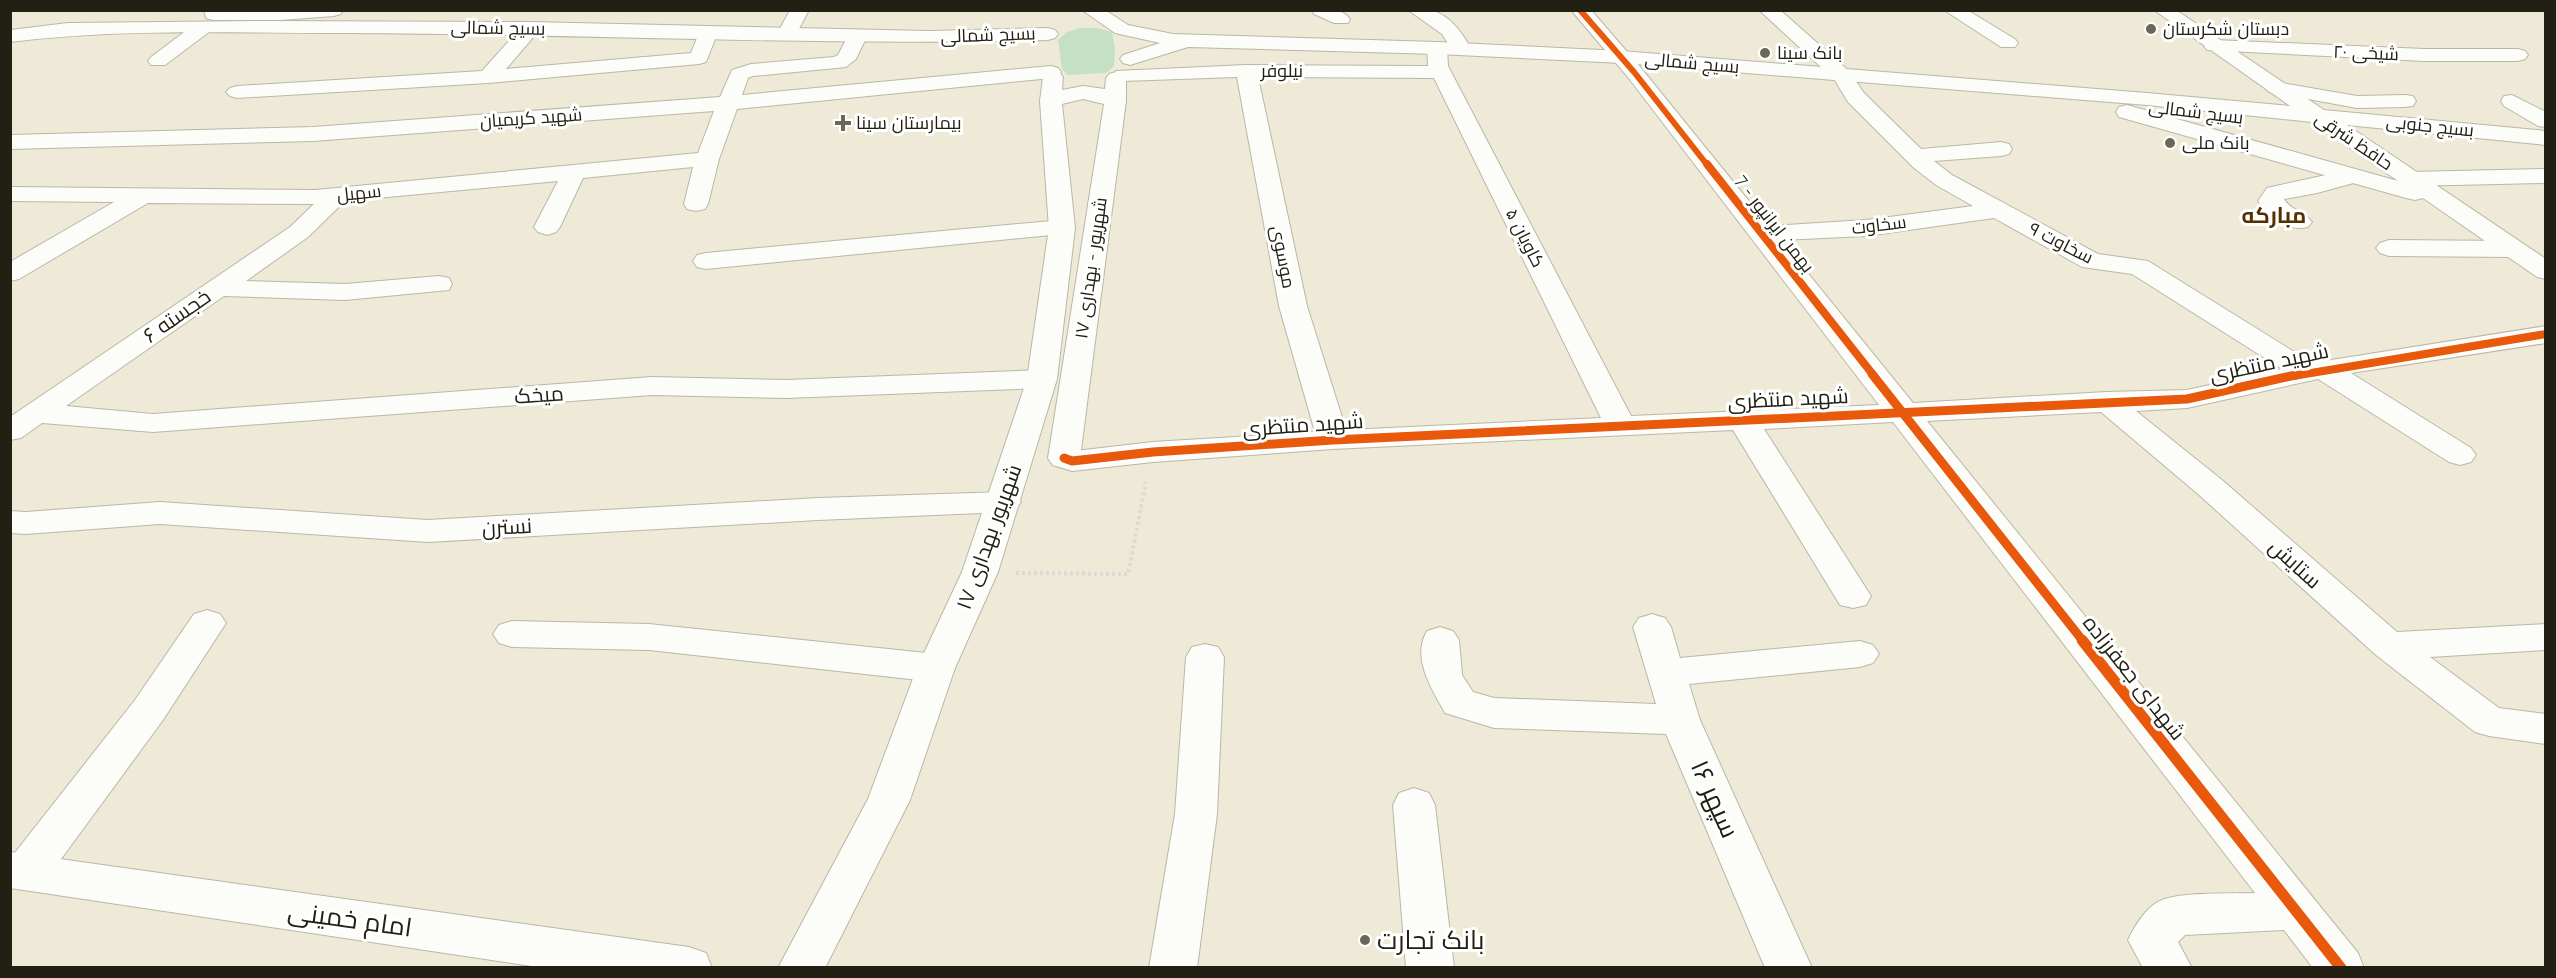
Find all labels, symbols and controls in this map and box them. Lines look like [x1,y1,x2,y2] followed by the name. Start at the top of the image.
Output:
[450,15,546,41] street label: بسیج شمالی
[2163,17,2289,40] place label: دبستان شکرستان
[940,21,1036,49] street label: بسیج شمالی
[2144,22,2158,36] marker: دبستان شکرستان
[2333,40,2399,65] street label: شیخی ۲۰
[1777,41,1842,64] place label: بانک سینا
[1758,46,1772,60] marker: بانک سینا
[1644,47,1740,79] street label: بسیج شمالی
[1260,59,1303,82] street label: نیلوفر
[2147,94,2245,130] street label: بسیج شمالی
[479,102,583,133] street label: شهید کریمیان
[2311,106,2397,175] street label: حافظ شرقی
[2385,109,2475,143] street label: بسیج جنوبی
[856,111,961,134] place label: بیمارستان سینا
[834,114,852,132] marker: بیمارستان سینا
[2182,131,2250,154] place label: بانک ملی
[2163,136,2177,150] marker: بانک ملی
[1729,170,1820,277] street label: بهمن ایرانپور - 7
[336,179,382,206] street label: سهیل
[1069,196,1112,340] street label: ۱۷ شهریور - بهداری
[2242,201,2306,229] district label: مبارکه
[1501,204,1550,271] street label: کاویان ۵
[1850,210,1908,239] street label: سخاوت
[2025,217,2097,269] street label: سخاوت ۹
[1266,224,1301,290] street label: موسوی
[138,283,215,348] street label: خجسته ۶
[2207,337,2331,388] street label: شهید منتظری
[513,379,565,409] street label: میخک
[1727,382,1849,415] street label: شهید منتظری
[1242,407,1364,442] street label: شهید منتظری
[950,461,1027,613] street label: ۱۷ شهریور بهداری
[481,512,533,541] street label: نسترن
[2263,533,2327,594] street label: ستایش
[2077,610,2192,745] street label: شهدای جعفرزاده
[1683,755,1747,843] street label: سپهر ۱۶
[286,893,414,946] street label: امام خمینی
[1377,923,1485,956] place label: بانک تجارت
[1358,933,1372,947] marker: بانک تجارت

